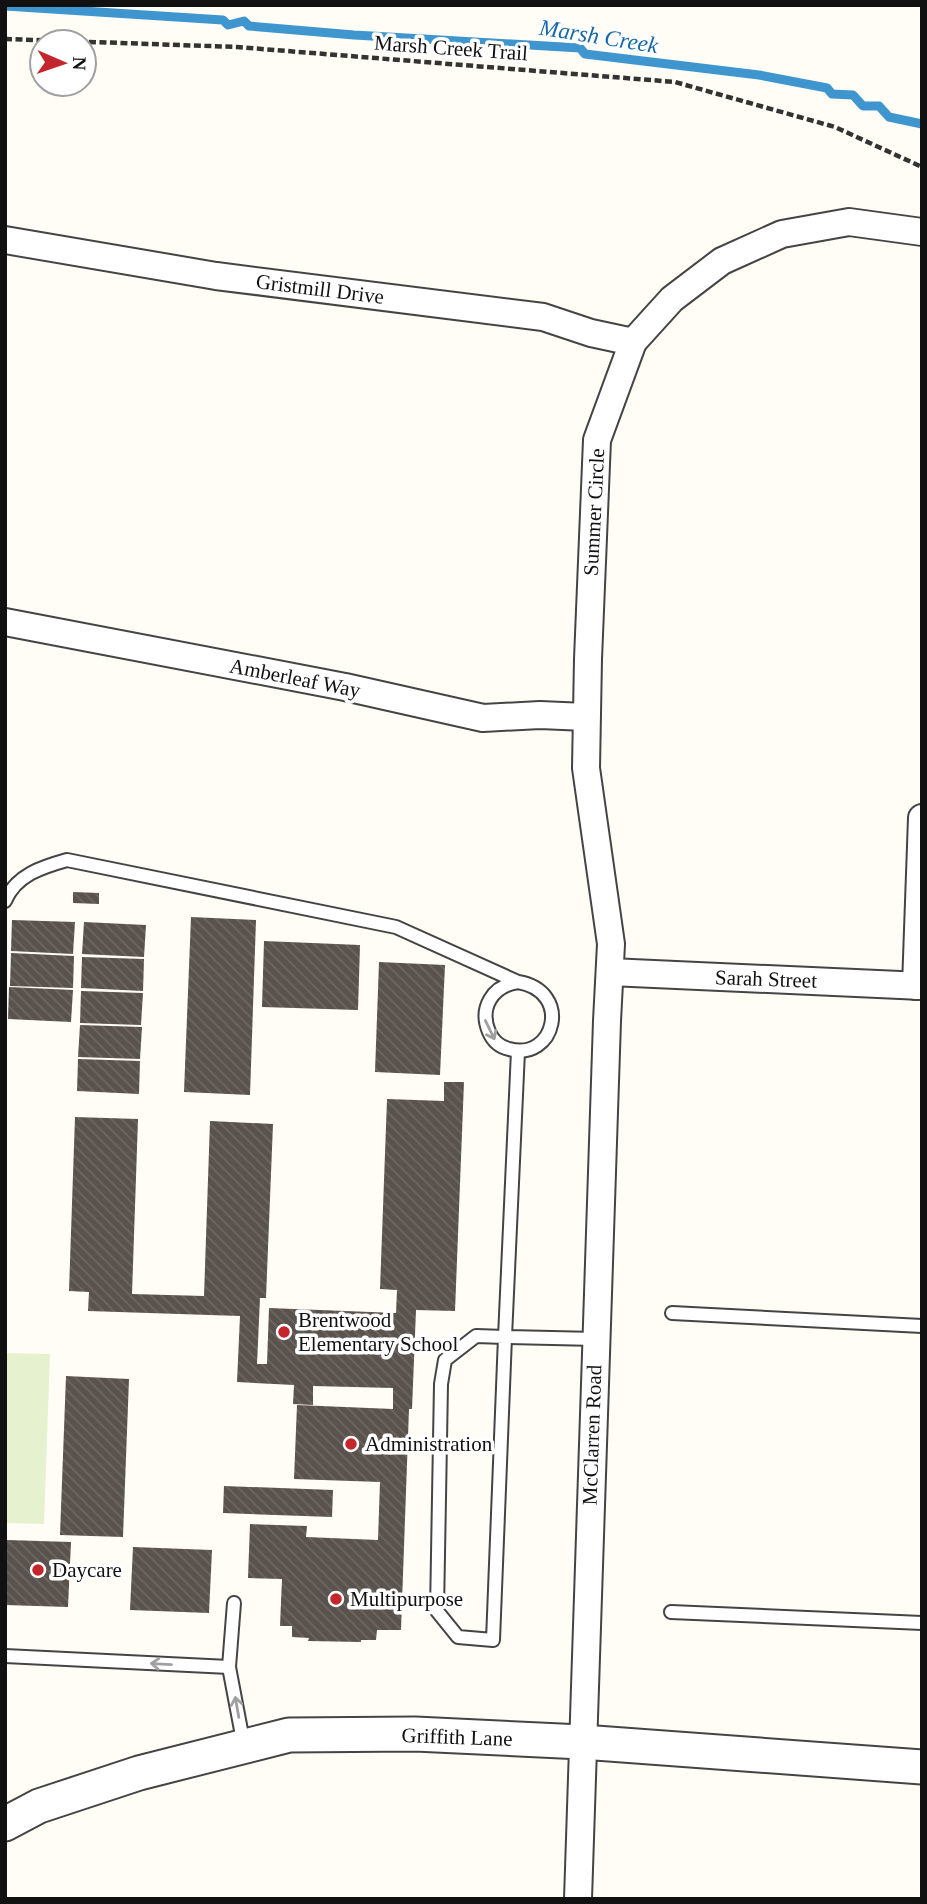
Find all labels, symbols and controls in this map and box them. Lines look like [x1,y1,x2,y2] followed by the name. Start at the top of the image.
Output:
[537,15,661,58] water label: Marsh Creek
[28,28,98,98] north arrow
[373,31,529,65] street label: Marsh Creek Trail
[69,56,90,71] text: N
[255,269,385,309] street label: Gristmill Drive
[579,448,609,576] street label: Summer Circle
[228,654,363,703] street label: Amberleaf Way
[715,965,818,993] street label: Sarah Street
[484,1019,497,1040] one-way arrow
[298,1308,459,1356] place label: Brentwood Elementary School
[276,1324,292,1340] marker: Brentwood Elementary School
[578,1364,606,1506] street label: McClarren Road
[365,1432,493,1456] place label: Administration
[343,1436,359,1452] marker: Administration
[52,1558,122,1582] place label: Daycare
[30,1562,46,1578] marker: Daycare
[350,1587,463,1611] place label: Multipurpose
[328,1591,344,1607] marker: Multipurpose
[150,1657,173,1670] one-way arrow
[230,1696,243,1719] one-way arrow
[401,1723,513,1751] street label: Griffith Lane

